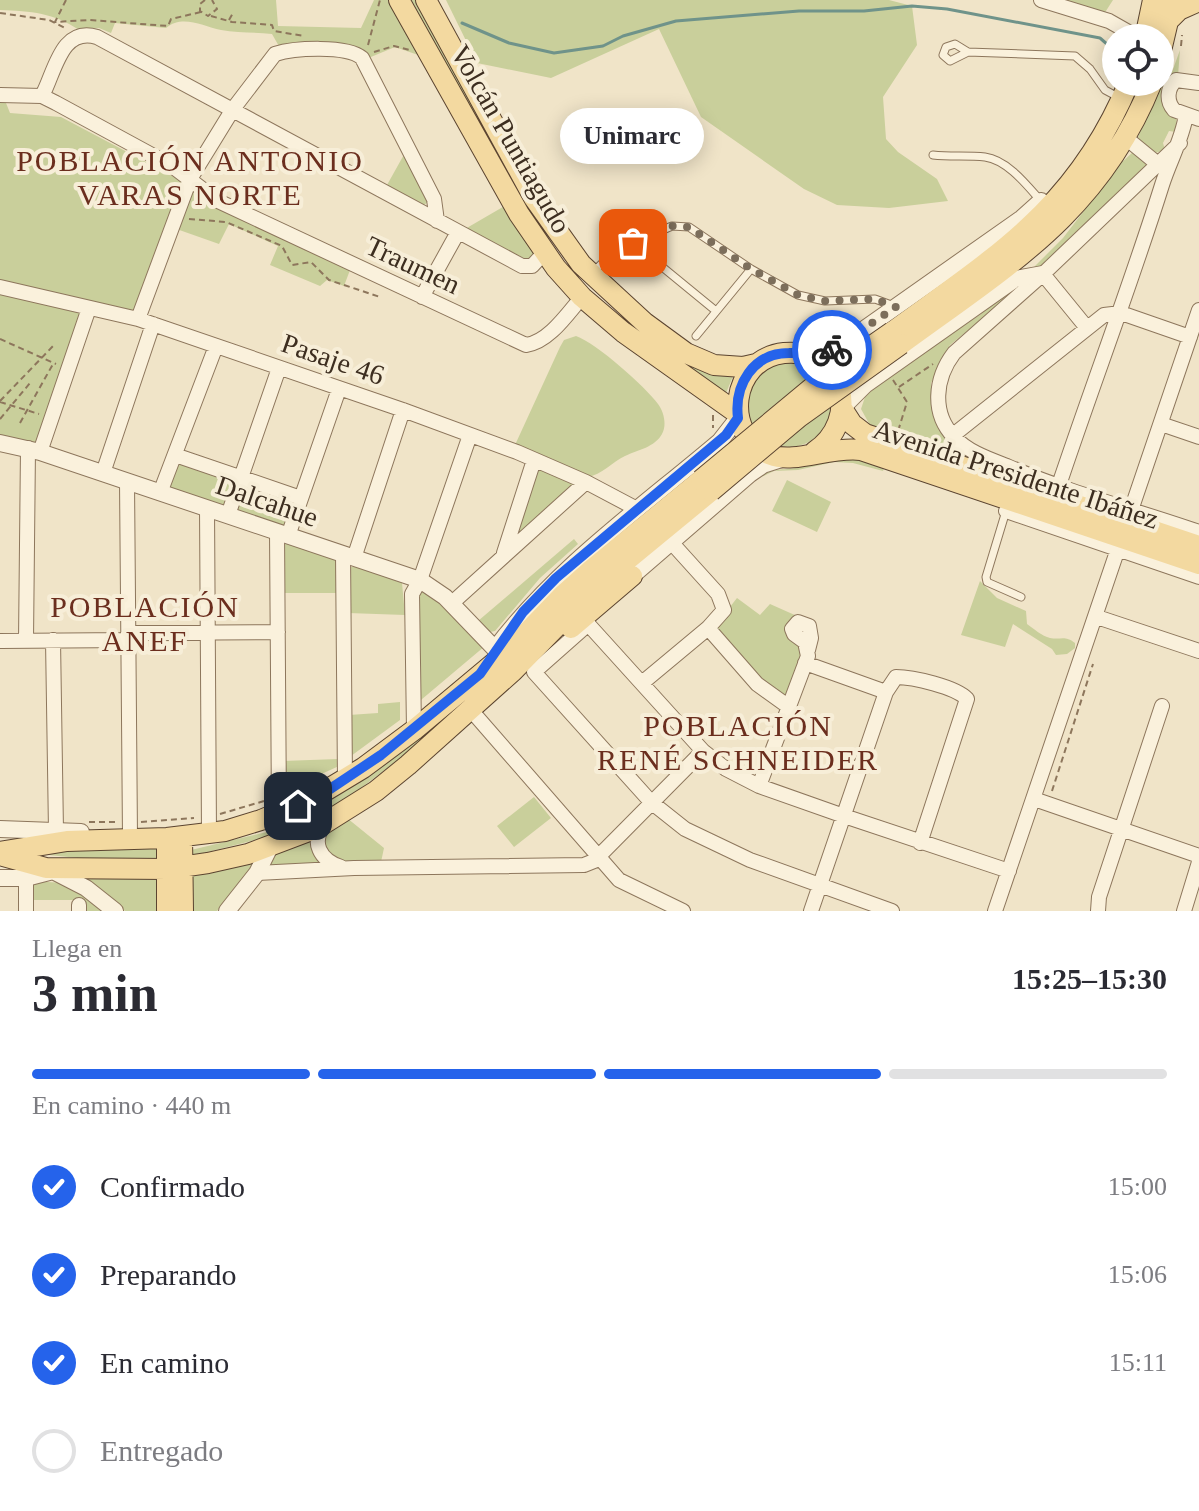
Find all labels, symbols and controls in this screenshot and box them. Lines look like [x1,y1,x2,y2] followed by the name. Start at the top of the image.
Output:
[1102,24,1174,96] map controls
[1102,24,1174,96] button: locate
[445,40,577,238] street label: Volcán Puntiagudo
[561,107,705,163] callout: Unimarc
[583,121,681,150] text: Unimarc
[16,144,364,211] district label: POBLACIÓN ANTONIO VARAS NORTE
[599,209,667,277] pin
[611,221,655,265] icon: bag
[361,230,465,300] street label: Traumen
[792,310,872,390] courier
[278,327,388,391] street label: Pasaje 46
[810,328,854,372] icon: bike
[869,413,1163,535] street label: Avenida Presidente Ibáñez
[212,469,322,533] street label: Dalcahue
[50,590,240,657] district label: POBLACIÓN ANEF
[597,709,879,776] district label: POBLACIÓN RENÉ SCHNEIDER
[264,772,332,840] pin
[276,784,320,828] icon: home
[32,934,122,963] text: Llega en
[1012,962,1167,995] text: 15:25–15:30
[32,965,158,1022] text: 3 min
[32,1091,231,1120] text: En camino · 440 m
[32,1165,76,1209] icon: check
[100,1170,245,1203] text: Confirmado
[1108,1172,1167,1201] text: 15:00
[32,1253,76,1297] icon: check
[100,1258,237,1291] text: Preparando
[1108,1260,1167,1289] text: 15:06
[32,1341,76,1385] icon: check
[100,1346,229,1379] text: En camino
[1109,1348,1167,1377] text: 15:11
[100,1434,223,1467] text: Entregado

